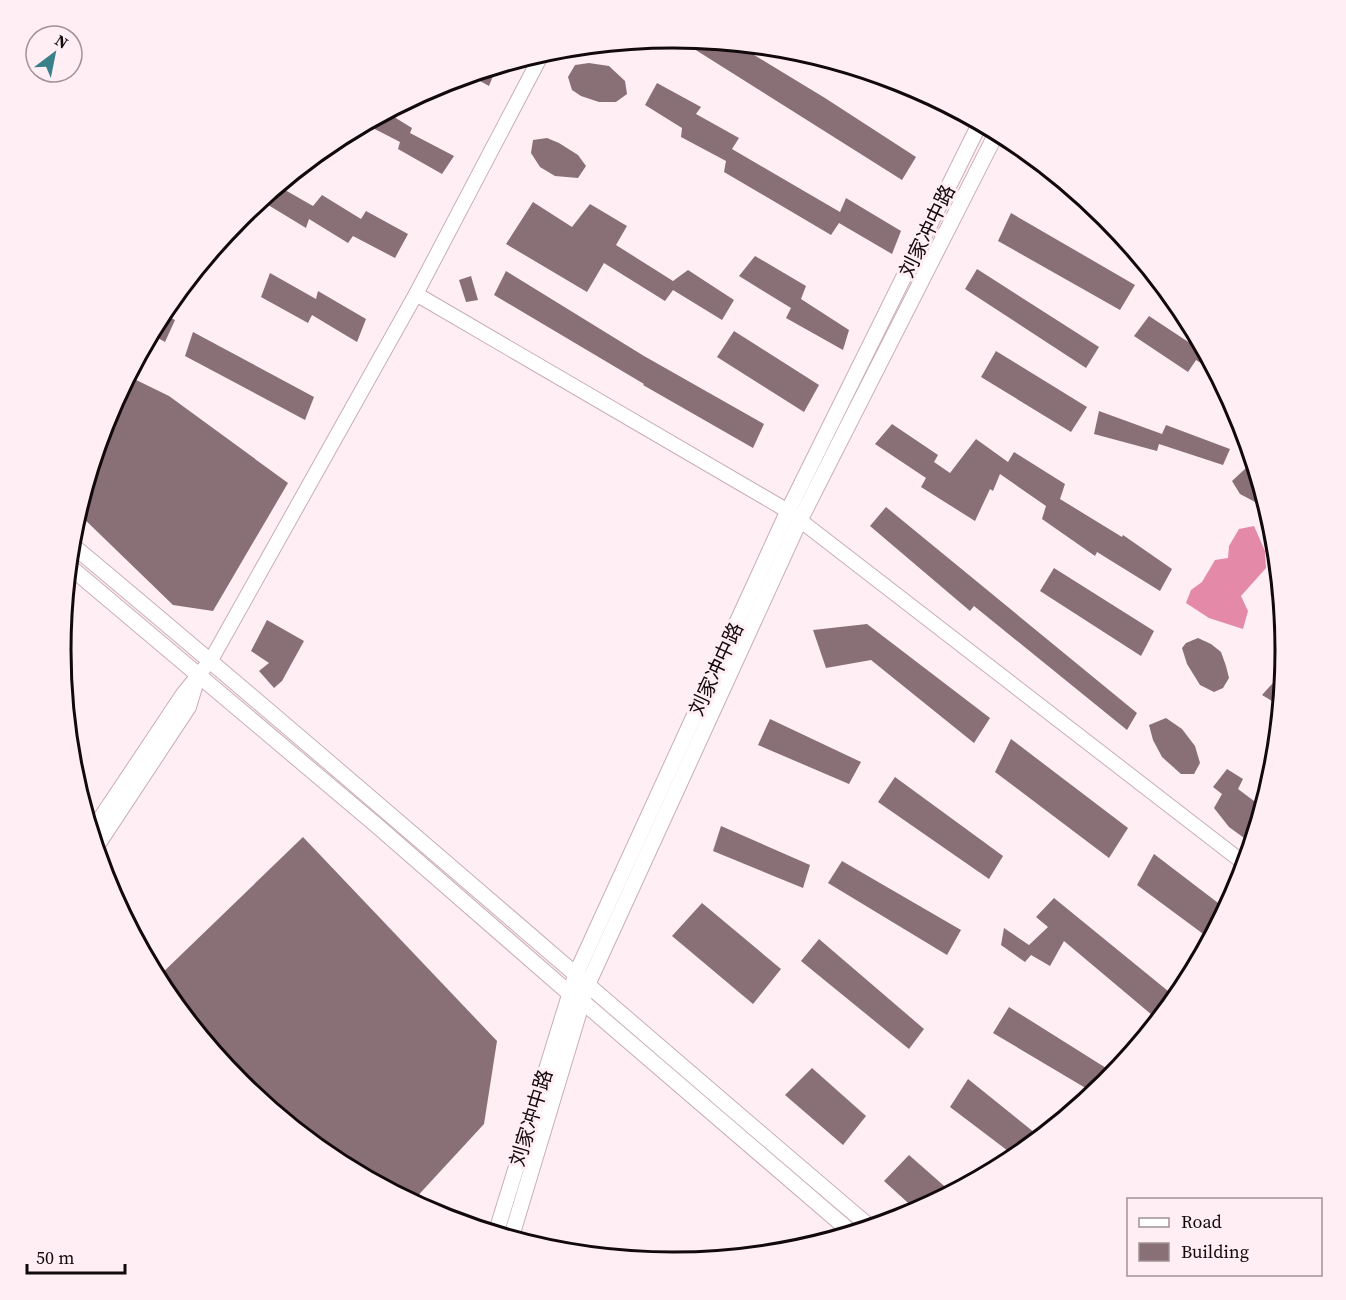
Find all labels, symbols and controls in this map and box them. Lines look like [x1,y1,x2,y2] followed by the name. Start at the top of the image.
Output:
[24,24,84,84] north arrow
[51,29,73,54] text: N
[892,180,962,282] street label: 刘家冲中路
[682,618,750,720] street label: 刘家冲中路
[503,1066,559,1170] street label: 刘家冲中路
[1127,1198,1322,1276] legend
[1181,1209,1222,1234] text: Road
[27,1237,124,1275] scale bar
[1181,1239,1249,1264] text: Building
[36,1245,74,1270] text: 50 m

